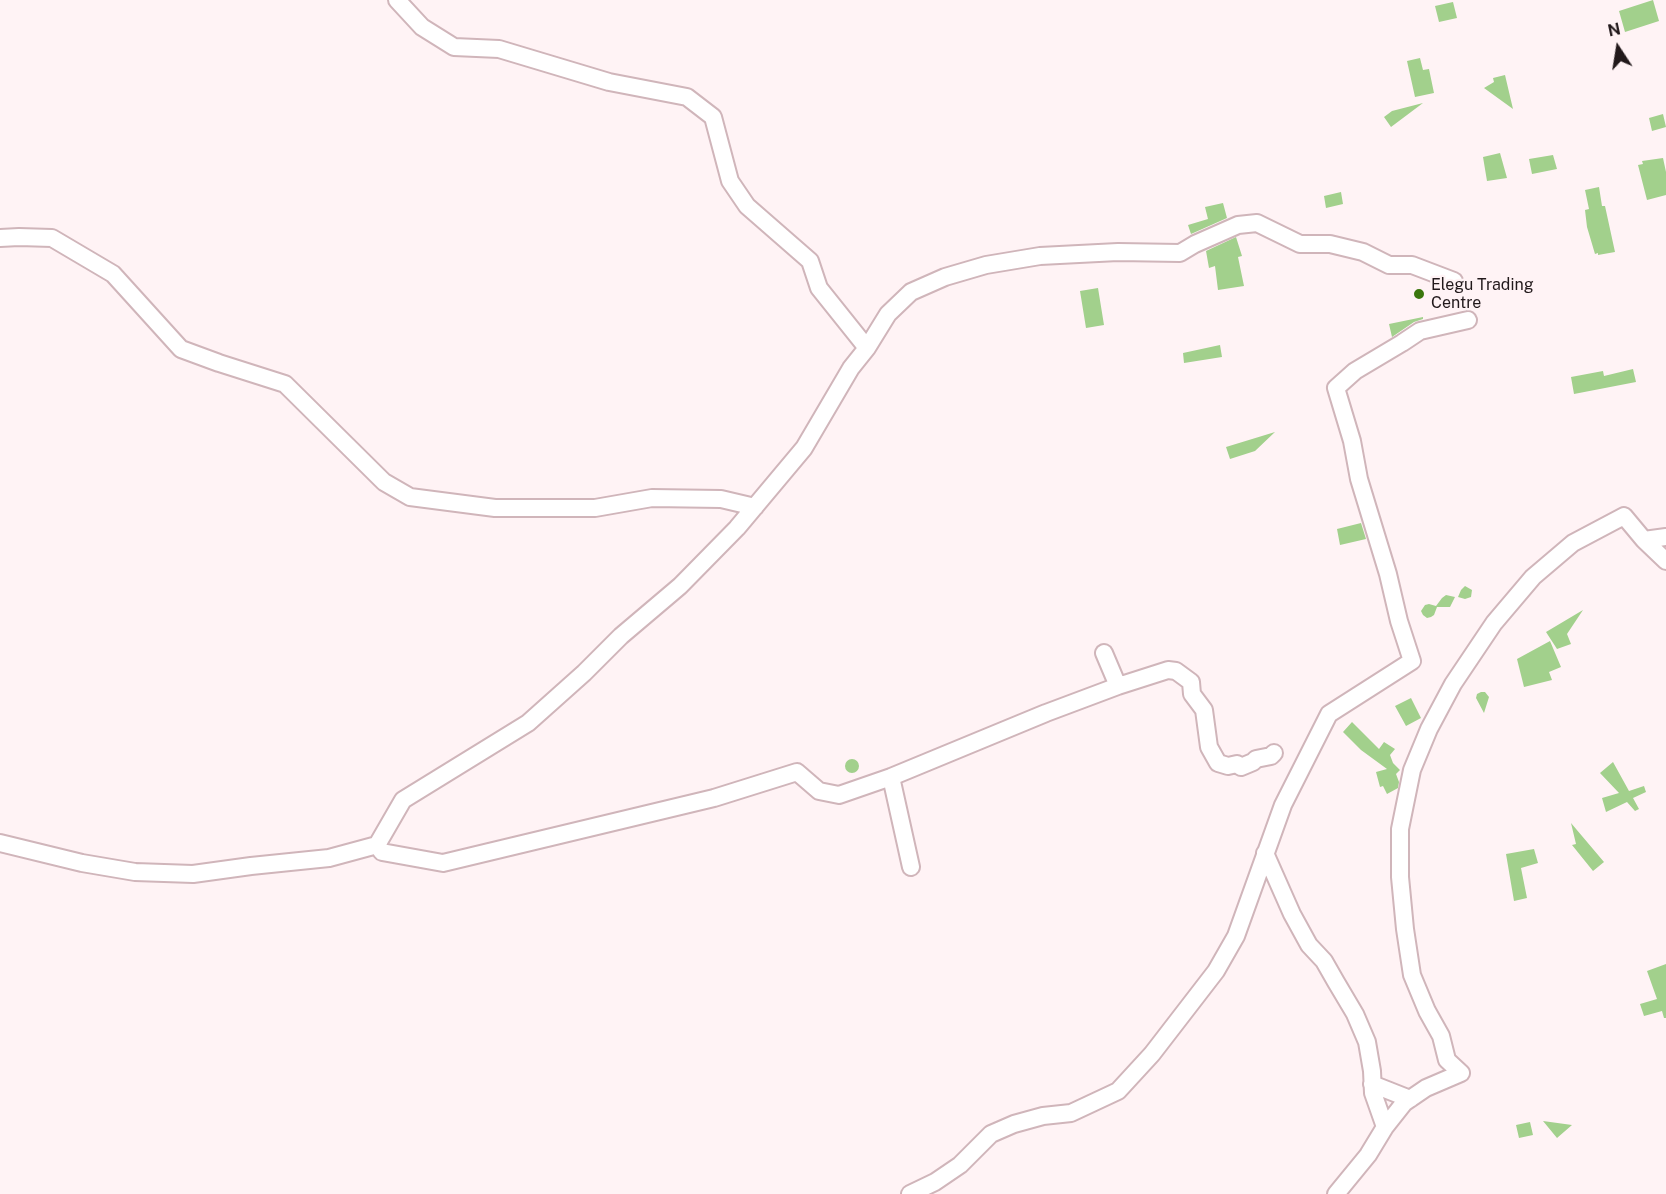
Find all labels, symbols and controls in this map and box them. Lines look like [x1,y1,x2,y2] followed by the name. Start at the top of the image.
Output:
[1588,18,1648,78] north arrow
[1606,19,1622,40] text: N
[1431,275,1534,313] place label: Elegu Trading Centre
[1412,287,1426,301] marker: Elegu Trading Centre

